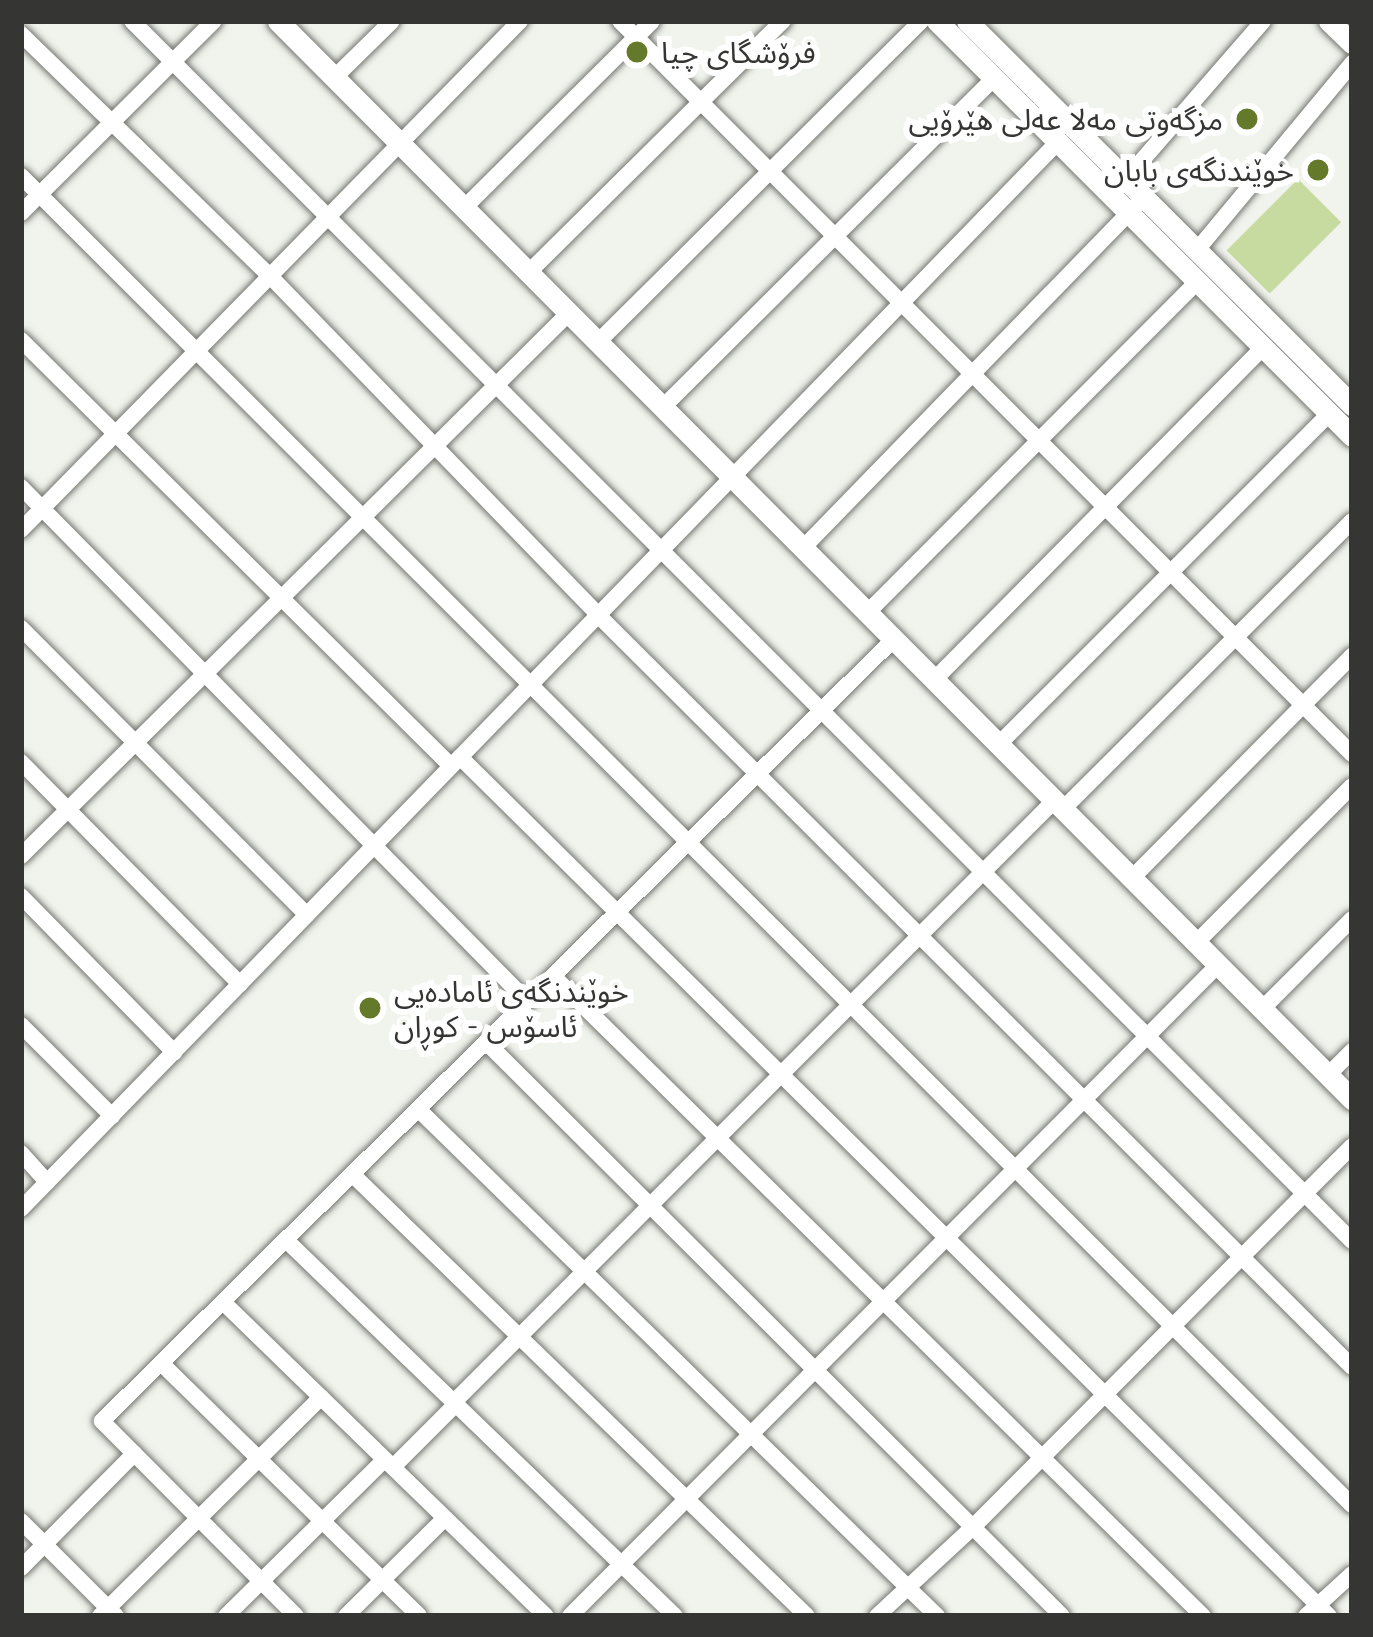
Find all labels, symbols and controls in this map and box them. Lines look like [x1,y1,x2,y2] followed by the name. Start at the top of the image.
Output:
[661,34,816,70] place label: فرۆشگای چیا
[624,39,650,65] marker: فرۆشگای چیا
[909,101,1223,137] place label: مزگەوتی مەلا عەلی هێرۆیی
[1234,106,1260,132] marker: مزگەوتی مەلا عەلی هێرۆیی
[1104,152,1294,188] place label: خوێندنگەی بابان
[1305,157,1331,183] marker: خوێندنگەی بابان
[394,973,629,1044] place label: خوێندنگەی ئامادەیی ئاسۆس - کوڕان
[357,995,383,1021] marker: خوێندنگەی ئامادەیی ئاسۆس - کوڕان

